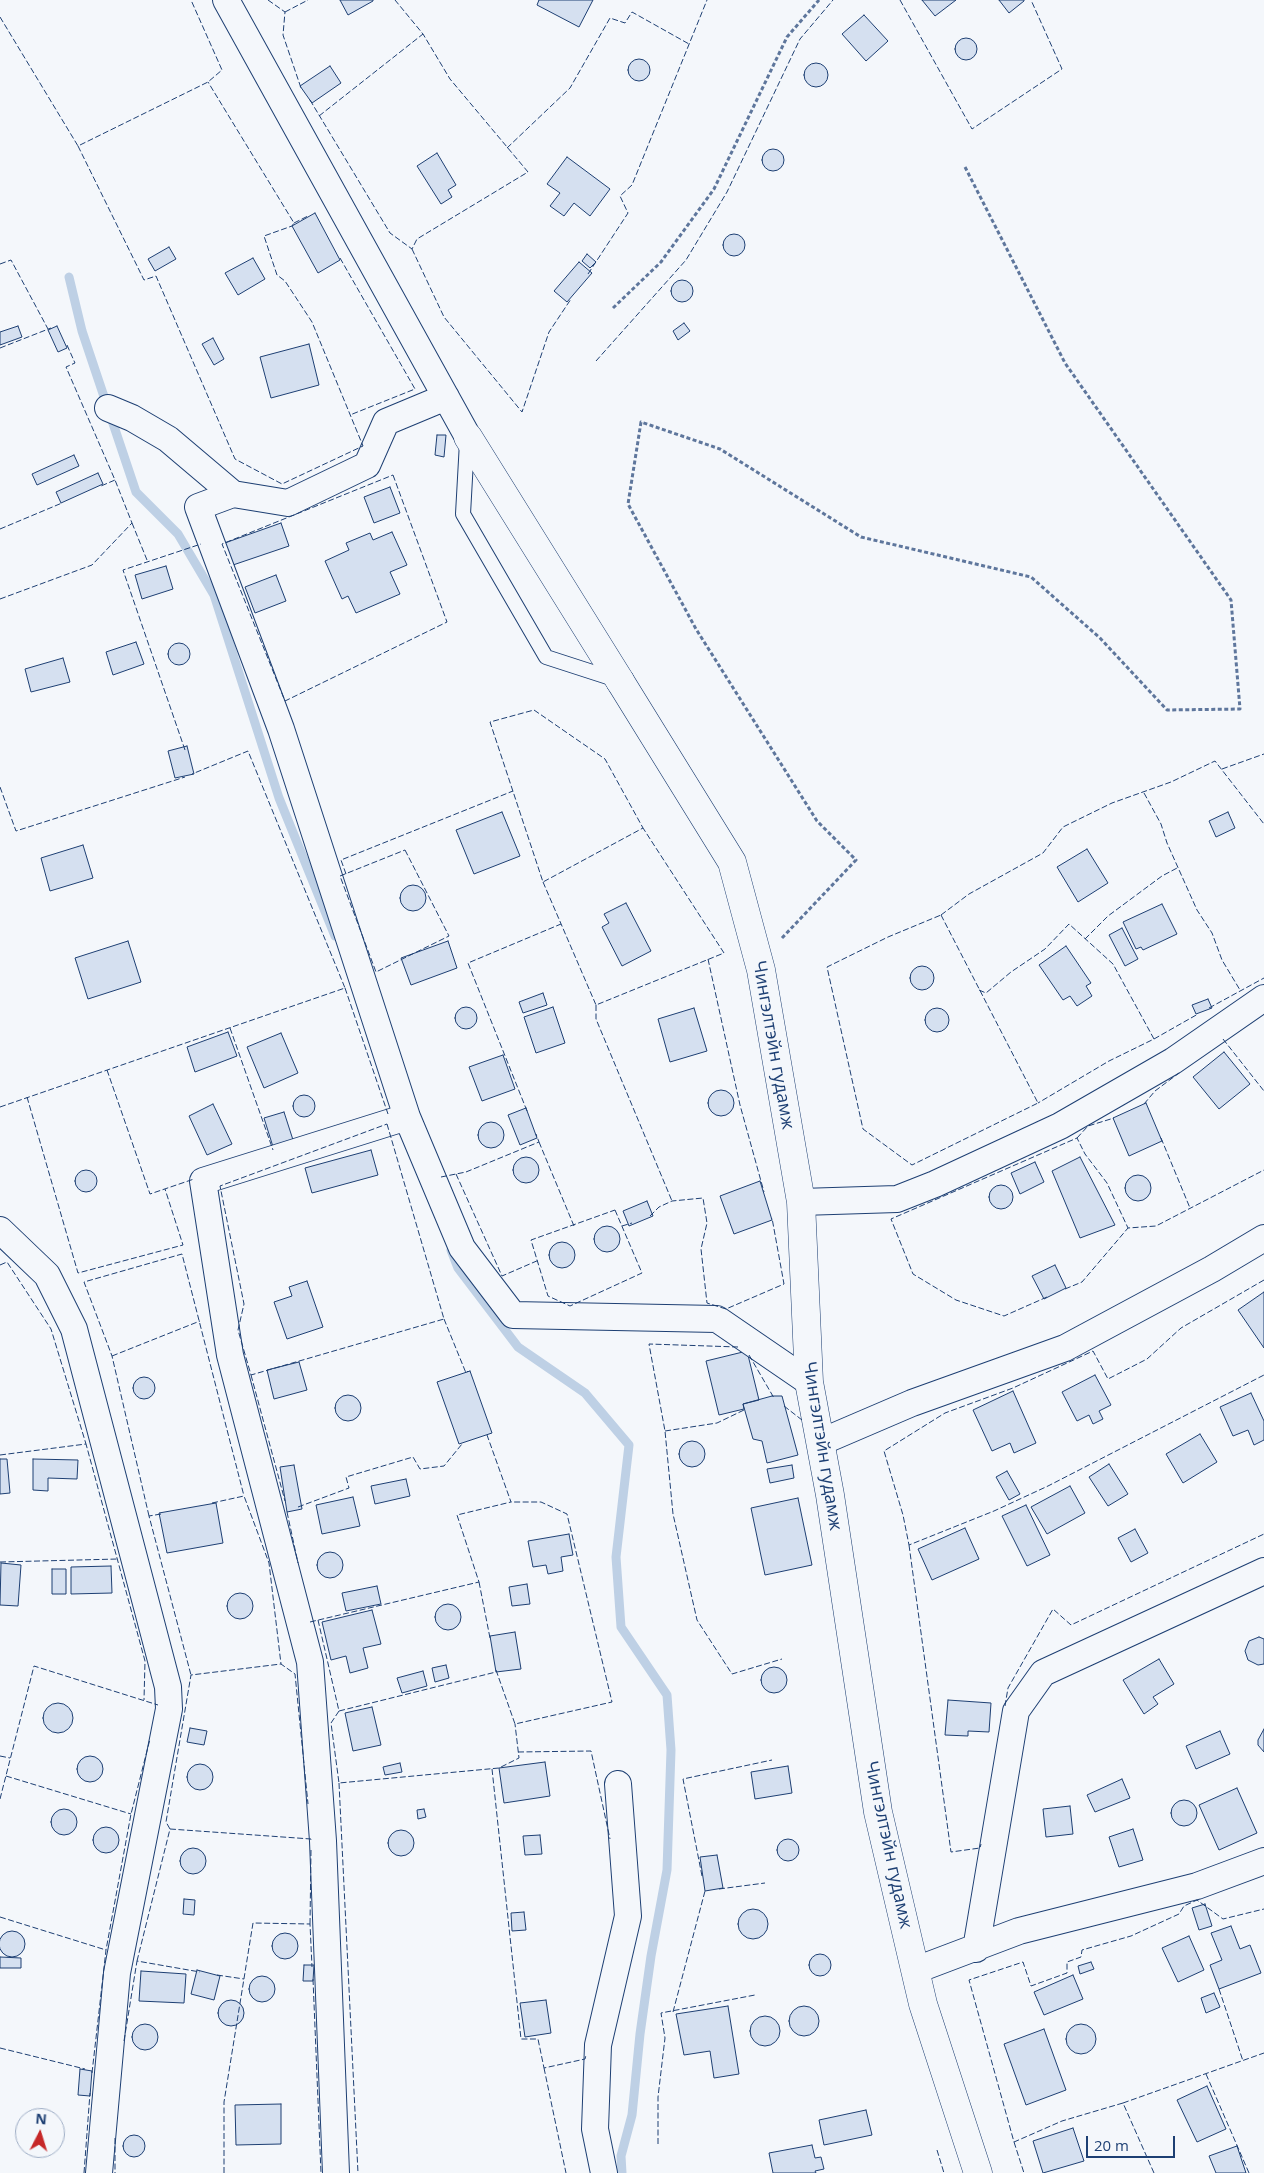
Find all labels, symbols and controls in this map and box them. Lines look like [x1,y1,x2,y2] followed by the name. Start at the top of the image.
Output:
[748,959,798,1131] street label: Чингэлтэйн гудамж
[798,1360,846,1532] street label: Чингэлтэйн гудамж
[860,1759,916,1931] street label: Чингэлтэйн гудамж
[15,2108,65,2158] north arrow
[35,2109,48,2129] text: N
[1089,2126,1178,2158] scale bar
[1094,2135,1129,2155] text: 20 m

